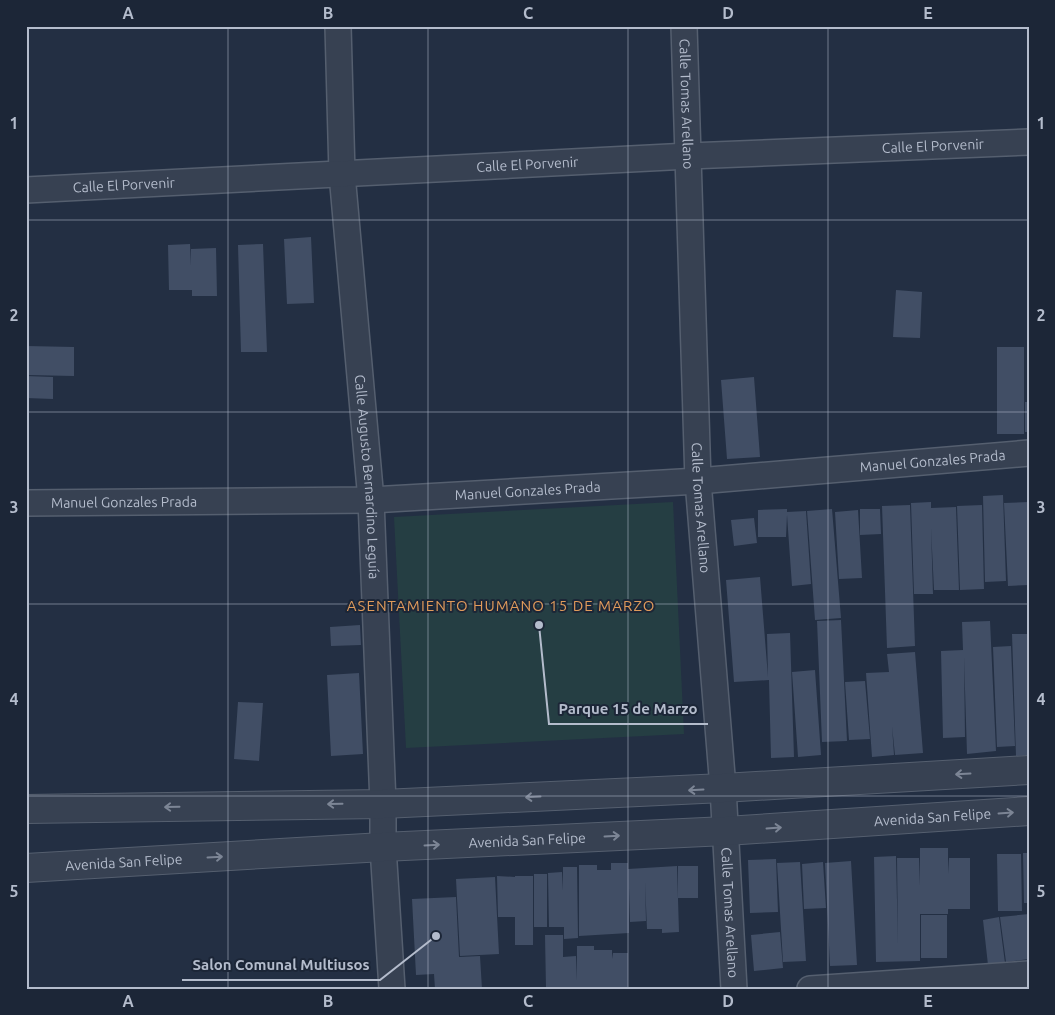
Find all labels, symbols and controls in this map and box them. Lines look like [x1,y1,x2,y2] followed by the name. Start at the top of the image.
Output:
[122,4,134,22] text: A
[323,4,333,22] text: B
[523,4,533,22] text: C
[722,4,734,22] text: D
[923,4,933,22] text: E
[676,38,696,170] street label: Calle Tomas Arellano
[9,114,19,132] text: 1
[1036,114,1046,132] text: 1
[882,136,985,156] street label: Calle El Porvenir
[476,154,579,175] street label: Calle El Porvenir
[72,174,176,196] street label: Calle El Porvenir
[9,306,19,324] text: 2
[1036,306,1046,324] text: 2
[352,374,382,580] street label: Calle Augusto Bernardino Leguía
[689,442,713,574] street label: Calle Tomas Arellano
[859,447,1006,475] street label: Manuel Gonzales Prada
[454,479,601,503] street label: Manuel Gonzales Prada
[51,494,197,511] street label: Manuel Gonzales Prada
[9,498,19,516] text: 3
[1036,498,1046,516] text: 3
[347,597,655,614] district label: ASENTAMIENTO HUMANO 15 DE MARZO
[9,690,19,708] text: 4
[1036,690,1046,708] text: 4
[549,694,708,724] callout: Parque 15 de Marzo
[559,700,698,717] text: Parque 15 de Marzo
[955,769,971,778] one-way arrow
[688,785,704,794] one-way arrow
[526,792,542,801] one-way arrow
[327,799,343,809] one-way arrow
[164,802,180,812] one-way arrow
[873,806,992,829] street label: Avenida San Felipe
[998,808,1014,817] one-way arrow
[766,823,782,832] one-way arrow
[468,830,586,851] street label: Avenida San Felipe
[604,832,620,841] one-way arrow
[424,840,440,849] one-way arrow
[718,847,741,978] street label: Calle Tomas Arellano
[65,851,183,874] street label: Avenida San Felipe
[206,852,222,861] one-way arrow
[9,882,19,900] text: 5
[1036,882,1046,900] text: 5
[182,950,380,980] callout: Salon Comunal Multiusos
[192,956,370,973] text: Salon Comunal Multiusos
[122,992,134,1010] text: A
[323,992,333,1010] text: B
[523,992,533,1010] text: C
[722,992,734,1010] text: D
[923,992,933,1010] text: E

